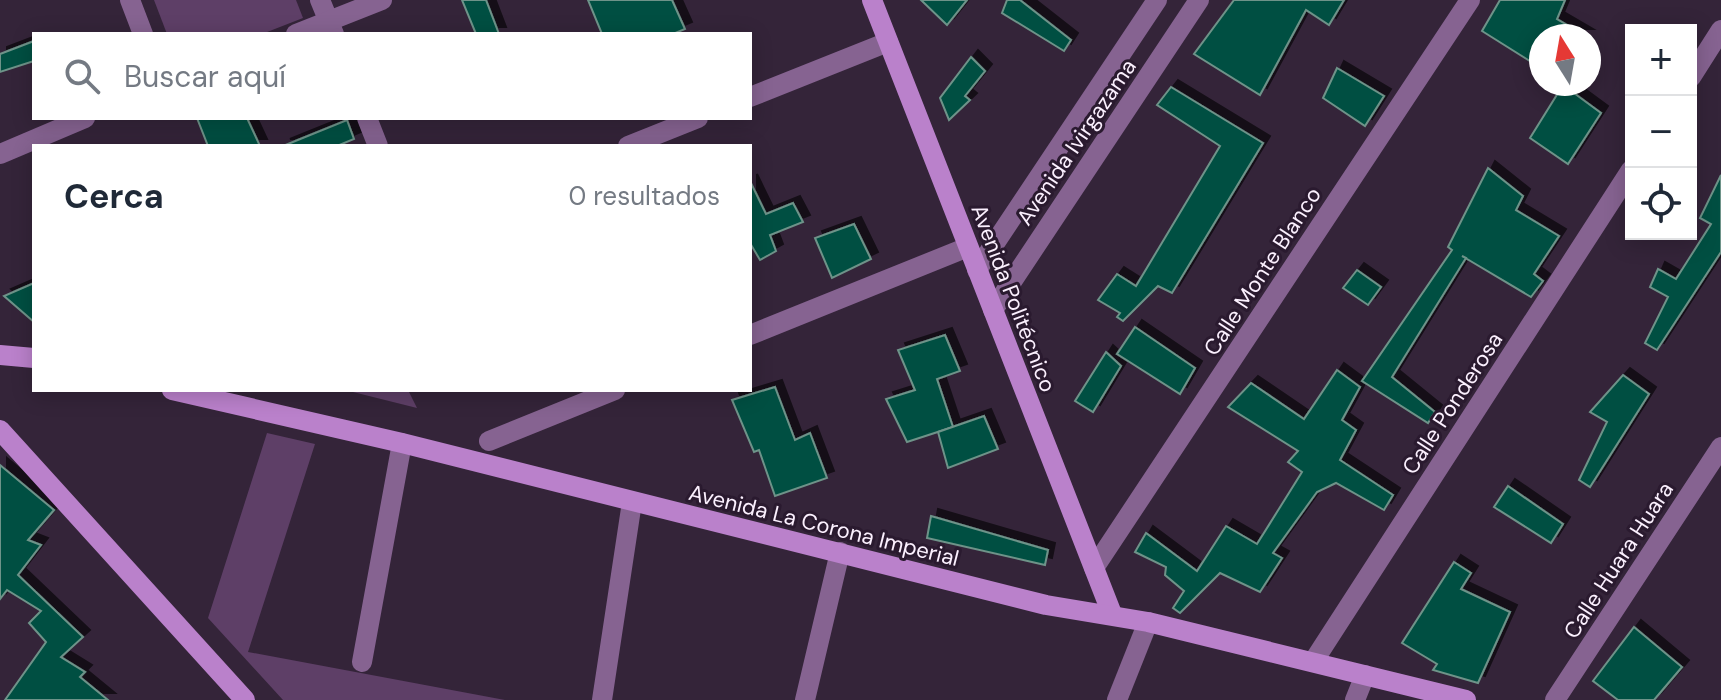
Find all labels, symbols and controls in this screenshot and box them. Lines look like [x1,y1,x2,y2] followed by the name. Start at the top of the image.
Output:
[1529,24,1601,96] north arrow
[1625,24,1697,240] map controls
[1625,24,1697,96] button: +
[32,32,752,120] search box
[60,54,104,98] icon: search
[1010,54,1143,231] street label: Avenida Ivirgazama
[124,57,286,96] text: Buscar aquí
[1625,96,1697,168] button: −
[1625,168,1697,240] button: locate
[64,174,164,219] text: Cerca
[569,179,720,213] text: 0 resultados
[1197,182,1328,361] street label: Calle Monte Blanco
[964,200,1063,396] street label: Avenida Politécnico
[1396,327,1509,480] street label: Calle Ponderosa
[1557,476,1680,644] street label: Calle Huara Huara
[686,478,962,573] street label: Avenida La Corona Imperial

